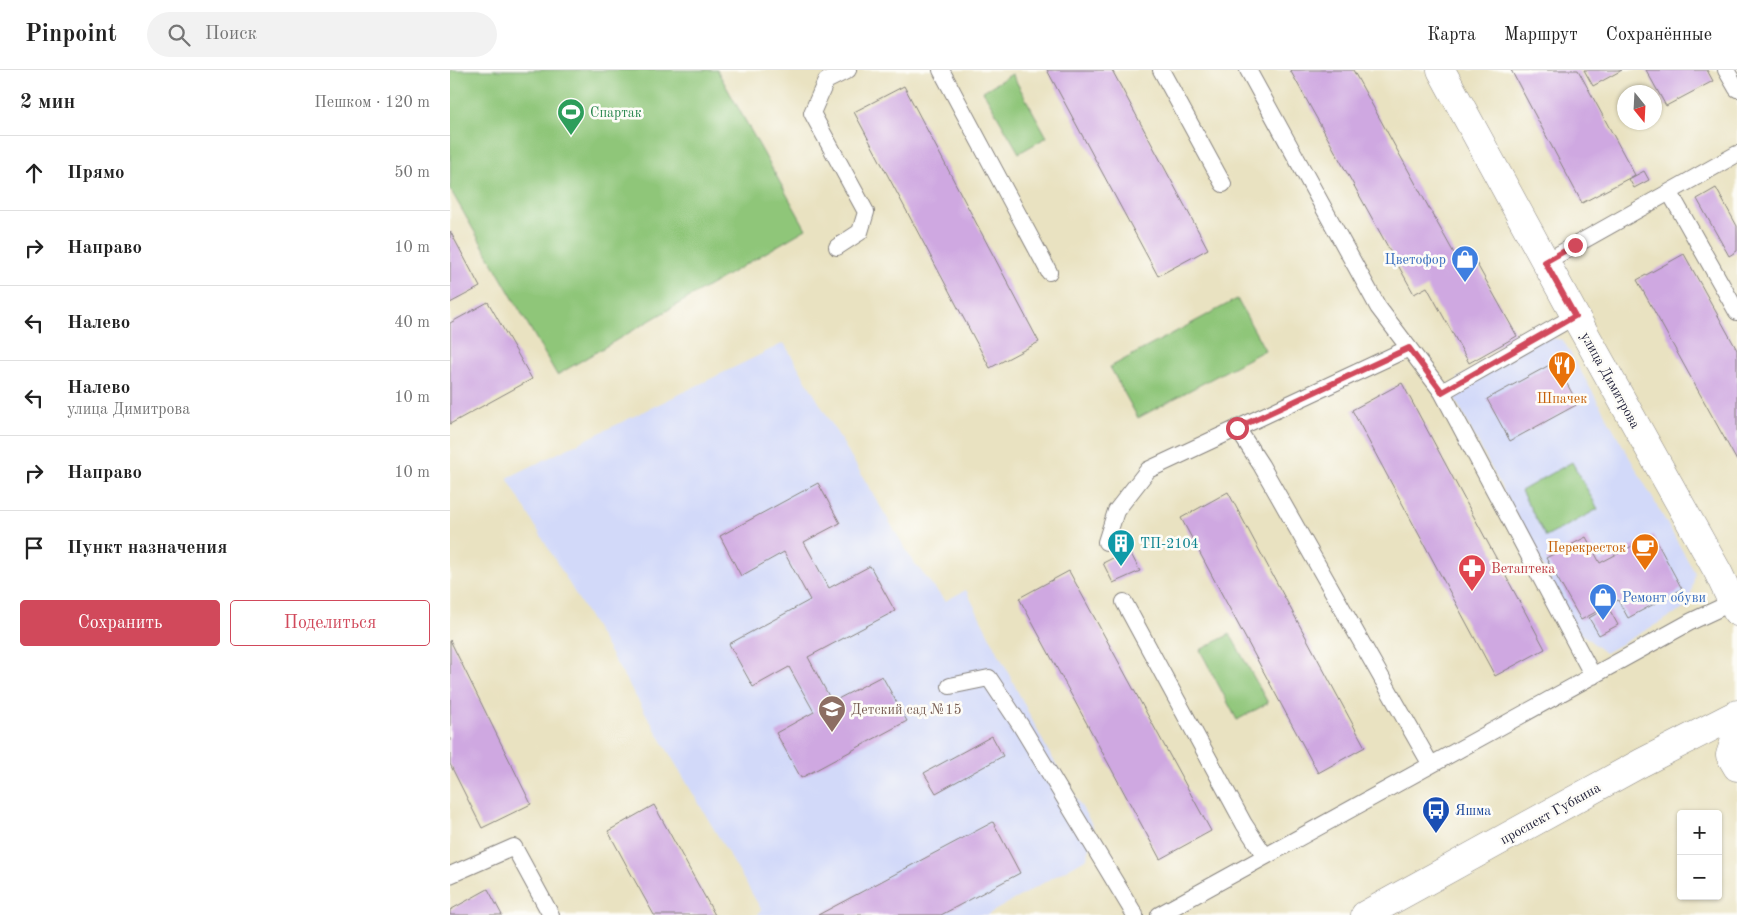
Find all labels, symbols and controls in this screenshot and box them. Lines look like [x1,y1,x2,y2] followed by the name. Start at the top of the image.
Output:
[147,12,497,57] search box
[165,21,193,49] icon: search
[25,23,117,47] text: Pinpoint
[205,25,257,44] text: Поиск
[1427,26,1476,44] text: Карта
[1504,26,1578,44] text: Маршрут
[1606,26,1712,44] text: Сохранённые
[1617,85,1662,130] north arrow
[20,92,75,113] text: 2 мин
[314,95,430,111] text: Пешком · 120 m
[556,97,586,136] sports icon: Спартак
[590,106,642,120] place label: Спартак
[20,159,48,187] icon: ahead
[67,164,125,183] text: Прямо
[394,165,430,181] text: 50 m
[20,234,48,262] icon: right
[1564,234,1587,257] route end
[67,239,142,258] text: Направо
[394,240,430,256] text: 10 m
[1450,244,1480,283] shop icon: Цветофор
[1385,253,1446,268] place label: Цветофор
[20,309,48,337] icon: left
[67,314,130,333] text: Налево
[394,315,430,331] text: 40 m
[1578,330,1642,431] street label: улица Димитрова
[1547,350,1577,389] restaurant icon: Шпачек
[67,379,130,398] text: Налево
[20,384,48,412] icon: left
[394,390,430,406] text: 10 m
[1537,392,1587,406] place label: Шпачек
[67,402,190,418] text: улица Димитрова
[1226,417,1249,440] route start
[20,459,48,487] icon: right
[67,464,142,483] text: Направо
[394,465,430,481] text: 10 m
[1106,528,1136,567] building icon: ТП-2104
[1630,532,1660,571] cafe icon: Перекресток
[20,534,48,562] icon: arrive
[1140,537,1199,551] place label: ТП-2104
[67,539,227,558] text: Пункт назначения
[1547,541,1626,555] place label: Перекресток
[1457,553,1487,592] pharmacy icon: Ветаптека
[1491,562,1555,576] place label: Ветаптека
[1588,582,1618,621] shop icon: Ремонт обуви
[1622,591,1706,605] place label: Ремонт обуви
[20,600,220,646] button: Сохранить
[230,600,430,646] button: Поделиться
[817,694,847,733] school or university icon: Детский сад №15
[851,703,962,717] place label: Детский сад №15
[1498,781,1603,847] street label: проспект Губкина
[1421,795,1451,834] bus stop icon: Яшма
[1455,804,1491,818] place label: Яшма
[1677,810,1722,900] map controls
[1677,810,1722,855] button: +
[1677,855,1722,900] button: −

